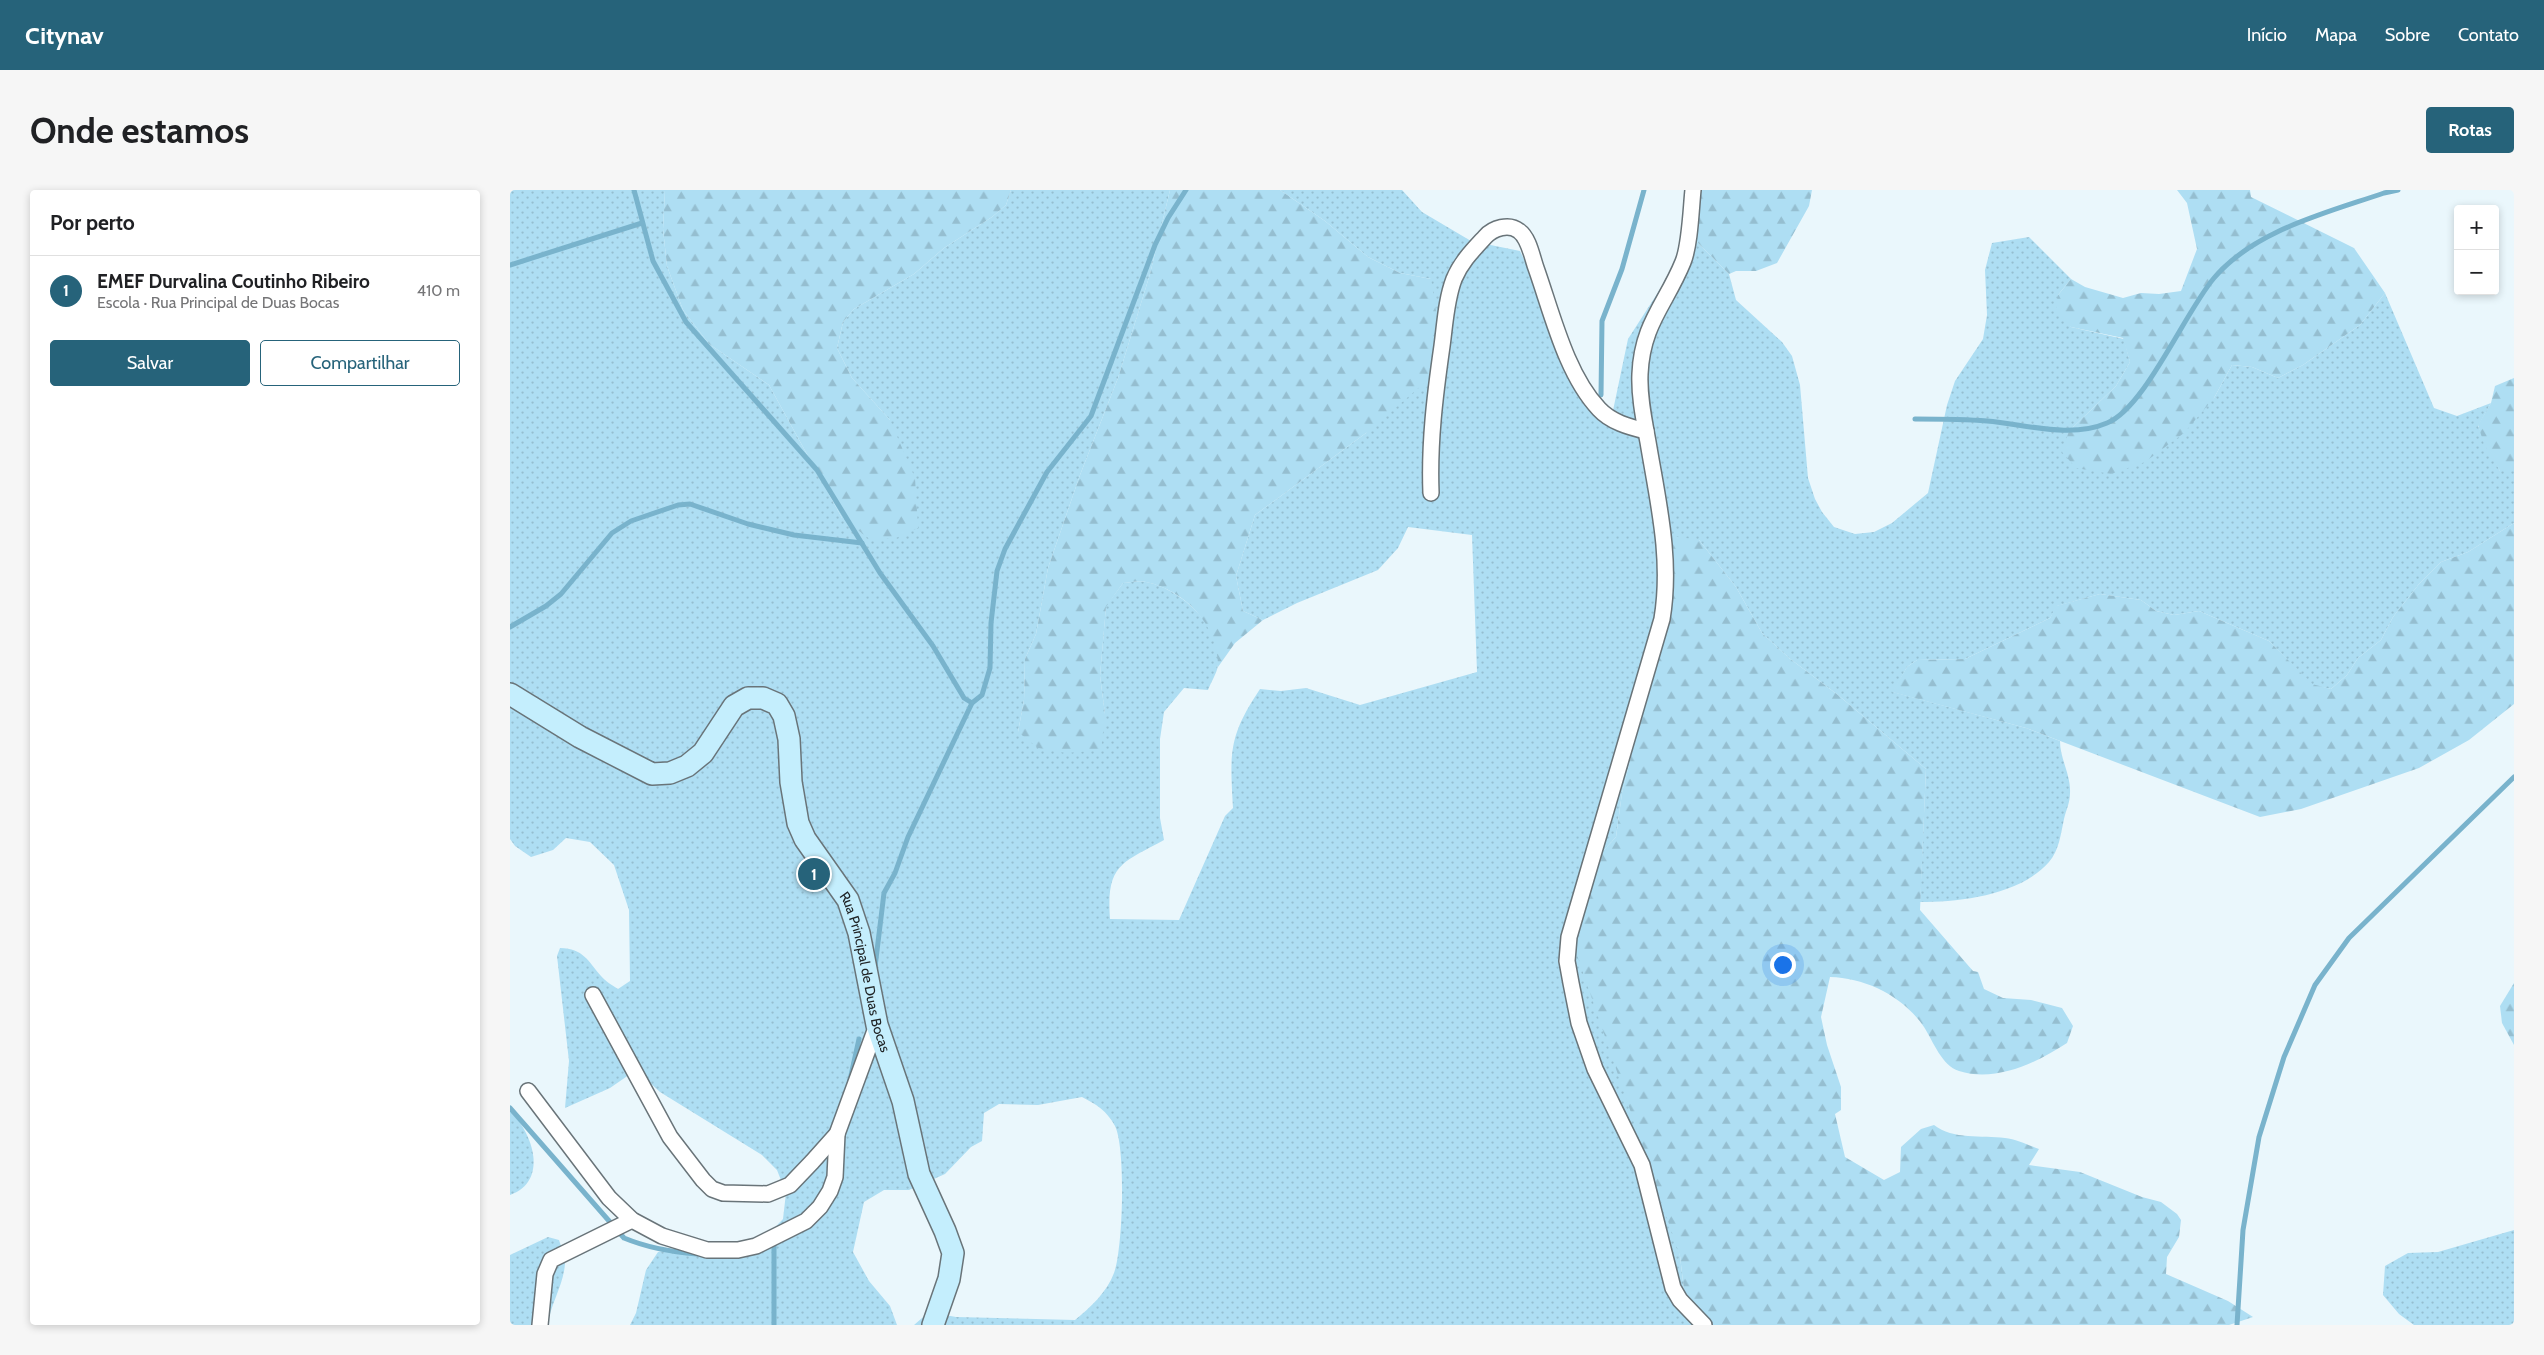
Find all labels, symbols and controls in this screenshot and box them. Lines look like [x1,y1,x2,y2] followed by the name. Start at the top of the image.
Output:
[25,21,104,50] text: Citynav
[2247,24,2287,46] text: Início
[2315,24,2357,46] text: Mapa
[2385,24,2430,46] text: Sobre
[2458,24,2519,46] text: Contato
[2426,107,2514,153] button: Rotas
[30,109,249,152] text: Onde estamos
[2454,205,2499,295] map controls
[2454,205,2499,250] button: +
[50,210,135,235] text: Por perto
[2454,250,2499,295] button: −
[97,270,370,293] text: EMEF Durvalina Coutinho Ribeiro
[63,281,69,300] text: 1
[417,281,460,300] text: 410 m
[97,293,339,312] text: Escola · Rua Principal de Duas Bocas
[50,340,250,386] button: Salvar
[260,340,460,386] button: Compartilhar
[798,855,830,893] pin: 1
[836,888,895,1055] street label: Rua Principal de Duas Bocas
[1770,952,1796,978] your location

